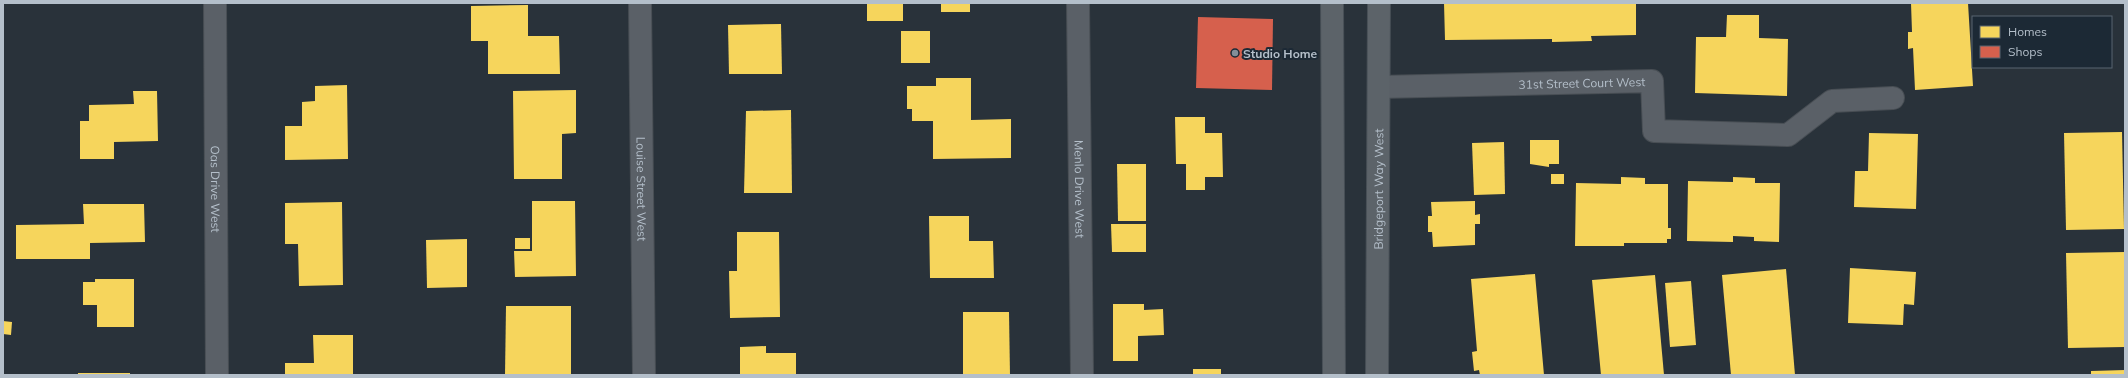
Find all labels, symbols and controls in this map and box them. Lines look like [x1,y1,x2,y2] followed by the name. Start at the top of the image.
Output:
[1972,16,2112,68] legend
[2008,24,2047,39] text: Homes
[2008,44,2043,59] text: Shops
[1243,46,1318,61] place label: Studio Home
[1230,48,1240,58] marker: Studio Home
[1518,74,1646,91] street label: 31st Street Court West
[1370,128,1386,250] street label: Bridgeport Way West
[634,137,650,241] street label: Louise Street West
[1072,140,1088,238] street label: Menlo Drive West
[208,145,224,233] street label: Oas Drive West

